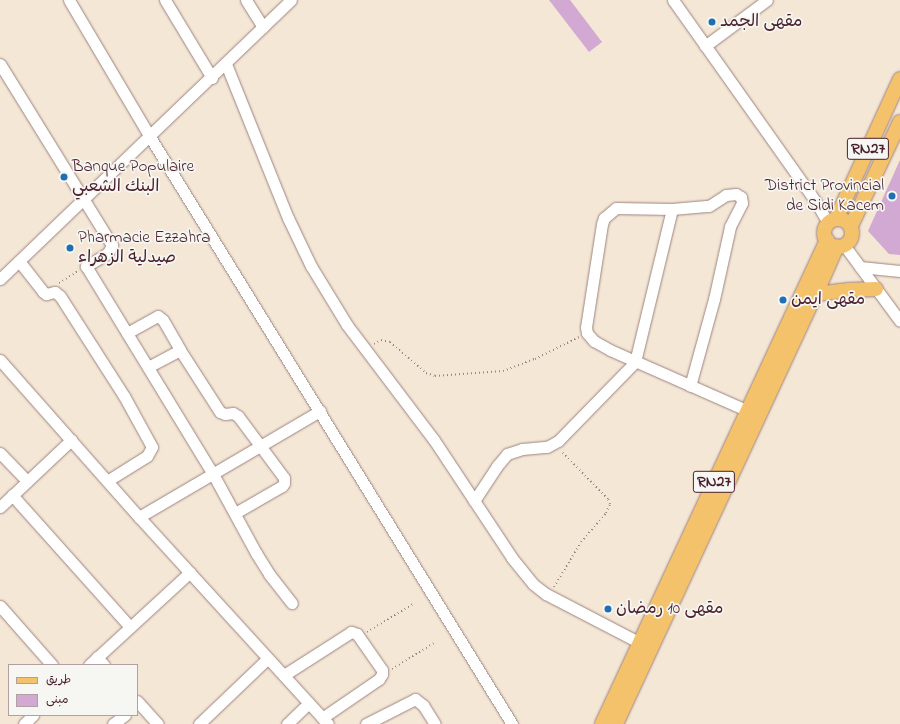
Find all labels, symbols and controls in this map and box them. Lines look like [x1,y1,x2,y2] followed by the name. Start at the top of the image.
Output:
[720,12,802,32] place label: مقهى الجمد
[707,17,717,27] marker: مقهى الجمد
[846,135,890,163] road number: RN27
[72,157,194,197] place label: Banque Populaire البنك الشعبي
[59,172,69,182] marker: Banque Populaire البنك الشعبي
[765,176,884,216] place label: District Provincial de Sidi Kacem
[887,191,897,201] marker: District Provincial de Sidi Kacem
[78,228,210,268] place label: Pharmacie Ezzahra صيدلية الزهراء
[65,243,75,253] marker: Pharmacie Ezzahra صيدلية الزهراء
[791,290,865,310] place label: مقهى ايمن
[778,295,788,305] marker: مقهى ايمن
[692,468,736,496] road number: RN27
[616,599,723,619] place label: مقهى 10 رمضان
[603,604,613,614] marker: مقهى 10 رمضان
[8,664,138,716] legend
[46,671,71,689] text: طريق
[46,691,69,709] text: مبنى

